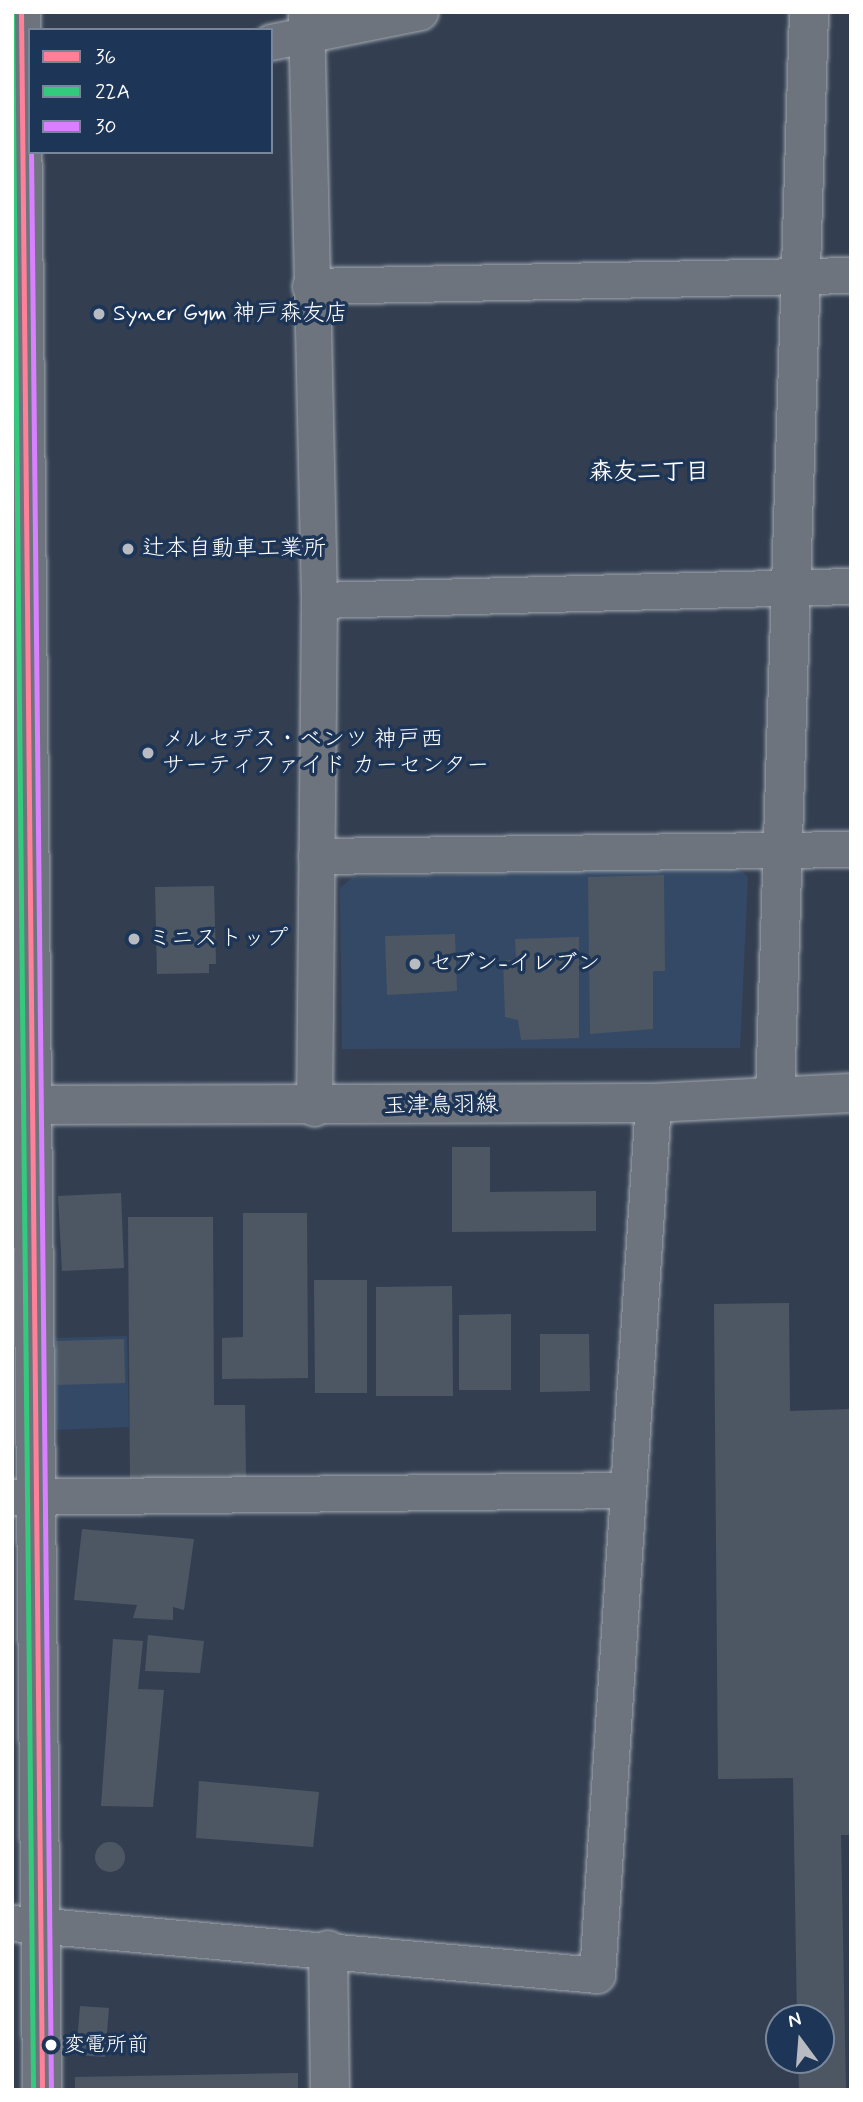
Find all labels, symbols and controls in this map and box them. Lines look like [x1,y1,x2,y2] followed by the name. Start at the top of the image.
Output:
[28,28,273,154] legend
[95,43,116,71] text: 36
[95,78,130,106] text: 22A
[95,113,117,141] text: 30
[113,300,356,328] place label: Syner Gym 神戸森友店
[91,306,107,322] marker: Syner Gym 神戸森友店
[589,459,709,487] district label: 森友二丁目
[142,535,326,563] place label: 辻本自動車工業所
[120,541,136,557] marker: 辻本自動車工業所
[162,726,490,780] place label: メルセデス・ベンツ 神戸西 サーティファイド カーセンター
[140,745,156,761] marker: メルセデス・ベンツ 神戸西 サーティファイド カーセンター
[148,925,286,953] place label: ミニストップ
[126,931,142,947] marker: ミニストップ
[429,950,600,978] place label: セブン-イレブン
[407,956,423,972] marker: セブン-イレブン
[383,1091,499,1121] street label: 玉津鳥羽線
[765,2004,835,2074] north arrow
[785,2006,804,2034] text: N
[64,2032,148,2058] place label: 変電所前
[44,2038,58,2052] marker: 変電所前

